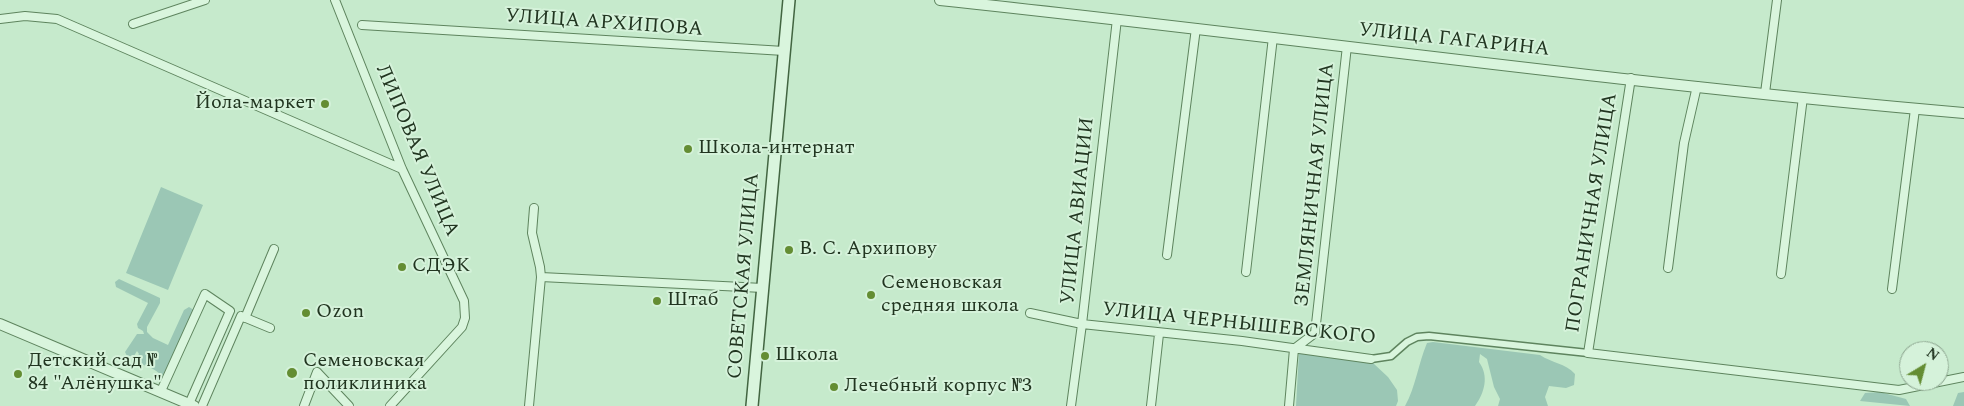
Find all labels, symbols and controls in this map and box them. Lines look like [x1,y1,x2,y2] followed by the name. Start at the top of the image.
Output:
[504,5,704,43] street label: УЛИЦА АРХИПОВА
[1357,19,1551,63] street label: УЛИЦА ГАГАРИНА
[369,62,463,240] street label: ЛИПОВАЯ УЛИЦА
[1291,62,1341,308] street label: ЗЕМЛЯНИЧНАЯ УЛИЦА
[195,92,315,116] place label: Йола-маркет
[1562,92,1624,334] street label: ПОГРАНИЧНАЯ УЛИЦА
[319,98,331,110] marker: Йола-маркет
[1057,116,1101,306] street label: УЛИЦА АВИАЦИИ
[698,137,855,161] place label: Школа-интернат
[682,143,694,155] marker: Школа-интернат
[724,172,766,380] street label: СОВЕТСКАЯ УЛИЦА
[799,238,937,262] place label: В. С. Архипову
[783,244,795,256] marker: В. С. Архипову
[412,255,470,279] place label: СДЭК
[396,261,408,273] marker: СДЭК
[881,272,1019,319] place label: Семеновская средняя школа
[667,289,719,313] place label: Штаб
[865,289,877,301] marker: Семеновская средняя школа
[651,295,663,307] marker: Штаб
[1101,299,1377,351] street label: УЛИЦА ЧЕРНЫШЕВСКОГО
[316,301,364,325] place label: Ozon
[300,307,312,319] marker: Ozon
[1899,341,1949,391] north arrow
[1922,343,1944,366] text: N
[775,344,838,368] place label: Школа
[28,350,162,397] place label: Детский сад № 84 "Алёнушка"
[303,350,427,397] place label: Семеновская поликлиника
[759,350,771,362] marker: Школа
[285,366,299,380] marker: Семеновская поликлиника
[12,368,24,380] marker: Детский сад № 84 "Алёнушка"
[844,375,1032,399] place label: Лечебный корпус №3
[828,381,840,393] marker: Лечебный корпус №3

